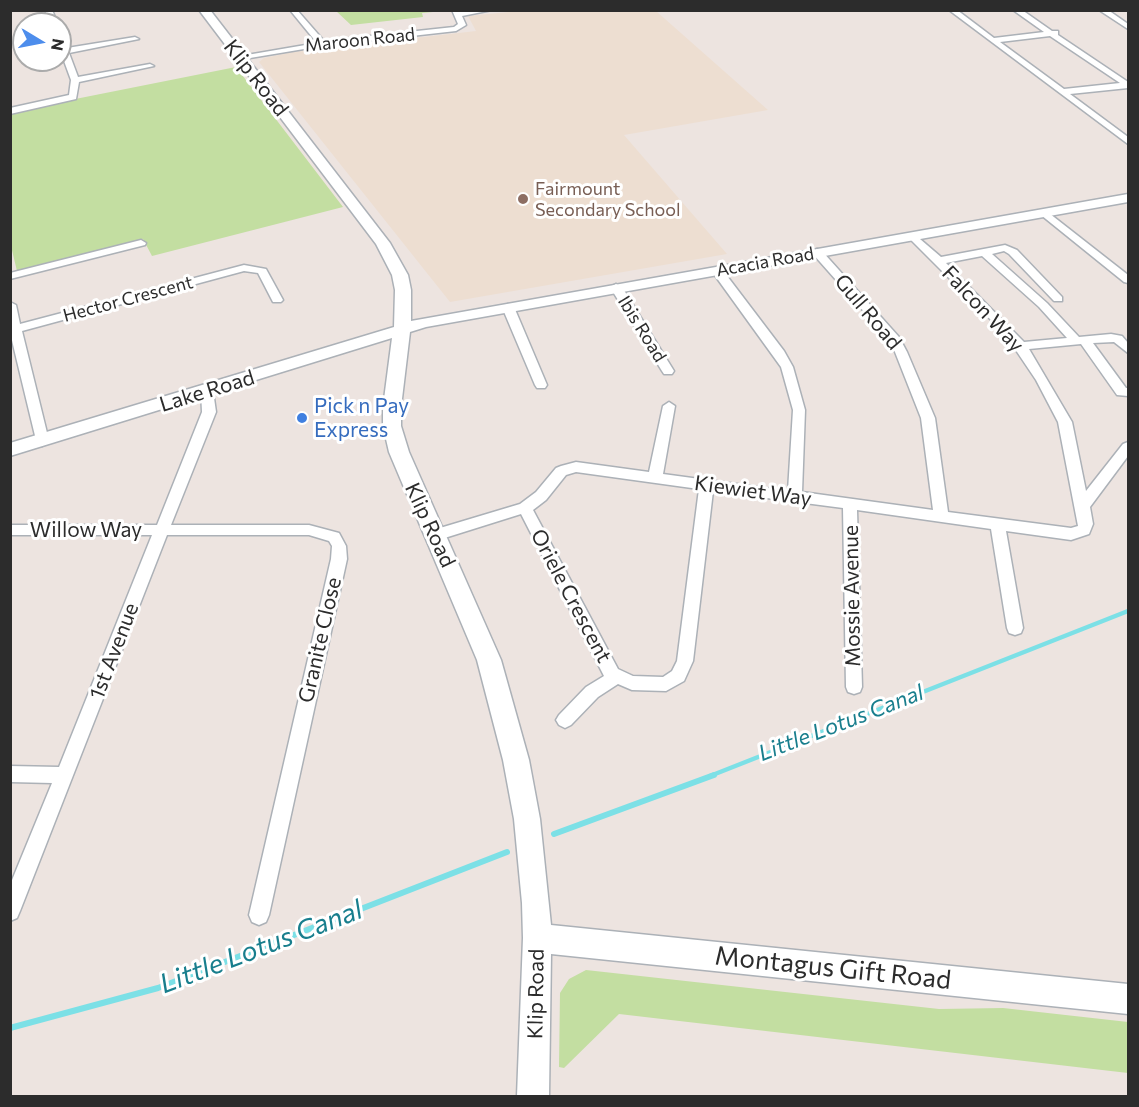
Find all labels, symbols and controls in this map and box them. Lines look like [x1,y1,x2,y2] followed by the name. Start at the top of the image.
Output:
[12,12,72,72] north arrow
[304,23,416,57] street label: Maroon Road
[218,35,294,121] street label: Klip Road
[48,37,69,52] text: N
[535,178,681,220] place label: Fairmount Secondary School
[516,192,530,206] marker: Fairmount Secondary School
[715,243,815,281] street label: Acacia Road
[937,261,1029,357] street label: Falcon Way
[829,269,907,355] street label: Gull Road
[61,271,195,327] street label: Hector Crescent
[613,292,671,366] street label: Ibis Road
[156,365,258,417] street label: Lake Road
[314,393,409,443] place label: Pick n Pay Express
[295,411,309,425] marker: Pick n Pay Express
[693,470,813,512] street label: Kiewiet Way
[399,479,461,571] street label: Klip Road
[30,517,142,543] street label: Willow Way
[525,525,617,667] street label: Oriele Crescent
[838,525,866,667] street label: Mossie Avenue
[293,575,347,705] street label: Granite Close
[84,599,144,703] street label: 1st Avenue
[755,679,927,767] water label: Little Lotus Canal
[155,893,367,1001] water label: Little Lotus Canal
[713,940,953,996] street label: Montagus Gift Road
[523,949,549,1039] street label: Klip Road

